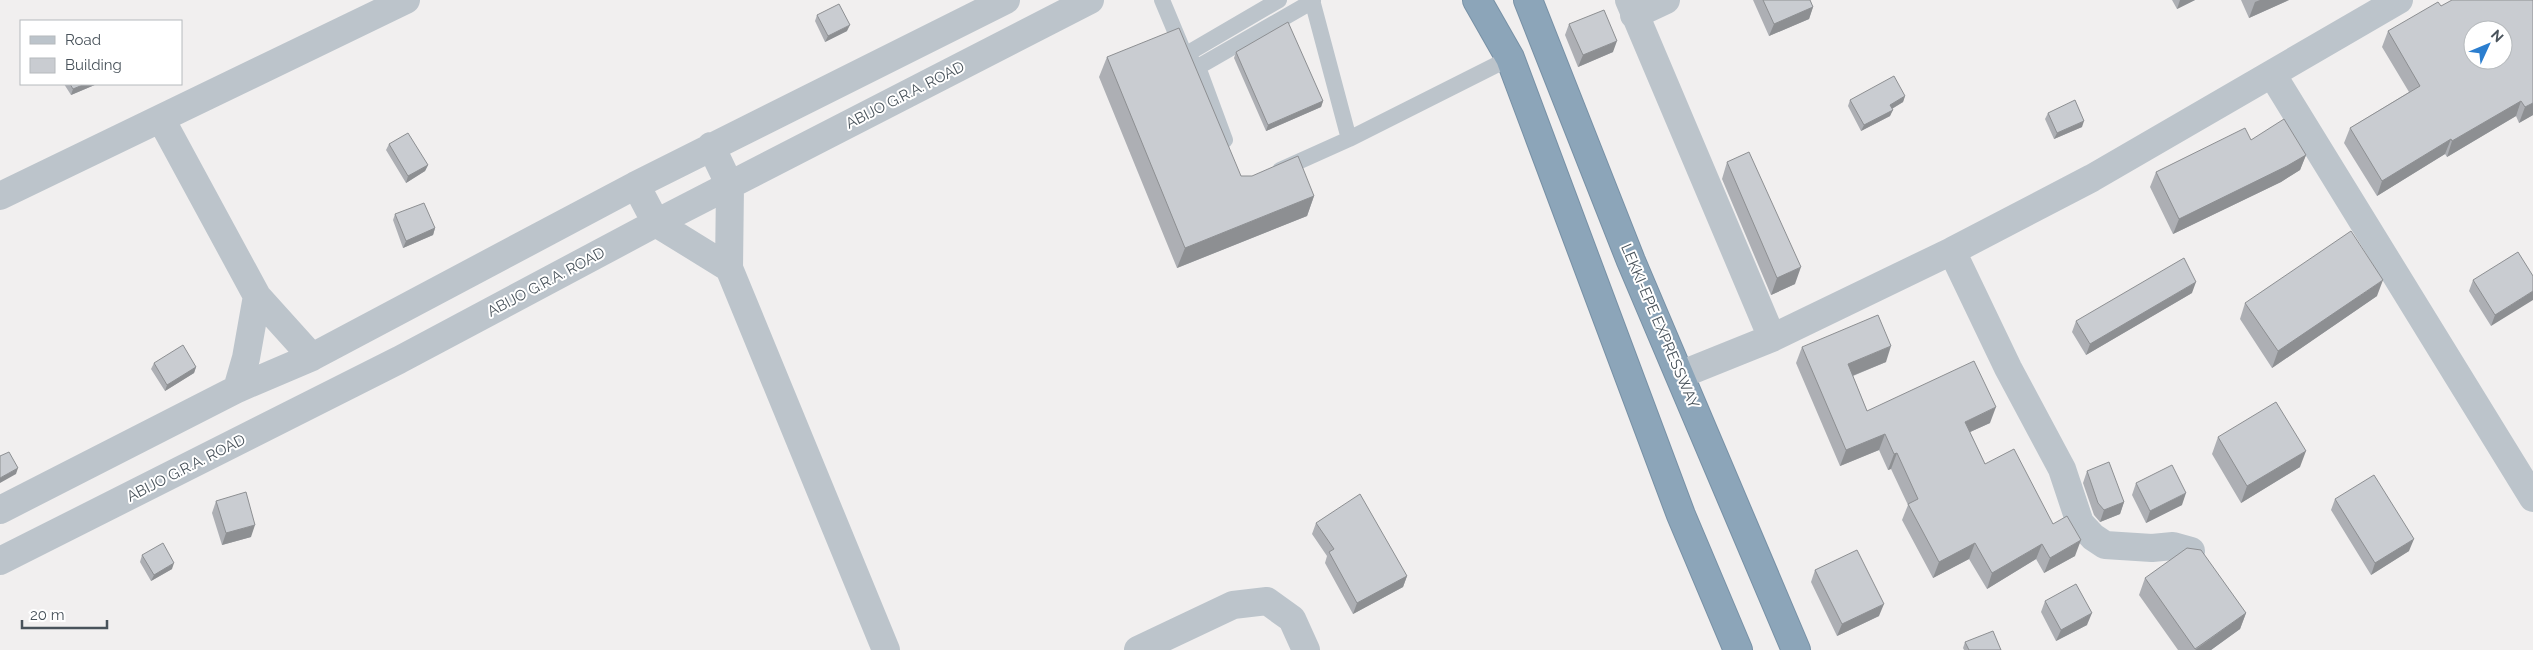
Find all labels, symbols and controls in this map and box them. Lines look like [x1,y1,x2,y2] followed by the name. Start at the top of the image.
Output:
[20,20,182,85] legend
[2463,20,2513,70] north arrow
[2488,27,2507,45] text: N
[65,31,101,49] text: Road
[65,56,122,74] text: Building
[843,57,968,133] street label: ABIJO G.R.A. ROAD
[1617,241,1703,411] street label: LEKKI-EPE EXPRESSWAY
[484,243,608,321] street label: ABIJO G.R.A. ROAD
[124,430,249,506] street label: ABIJO G.R.A. ROAD
[22,598,108,630] scale bar
[30,606,65,624] text: 20 m

